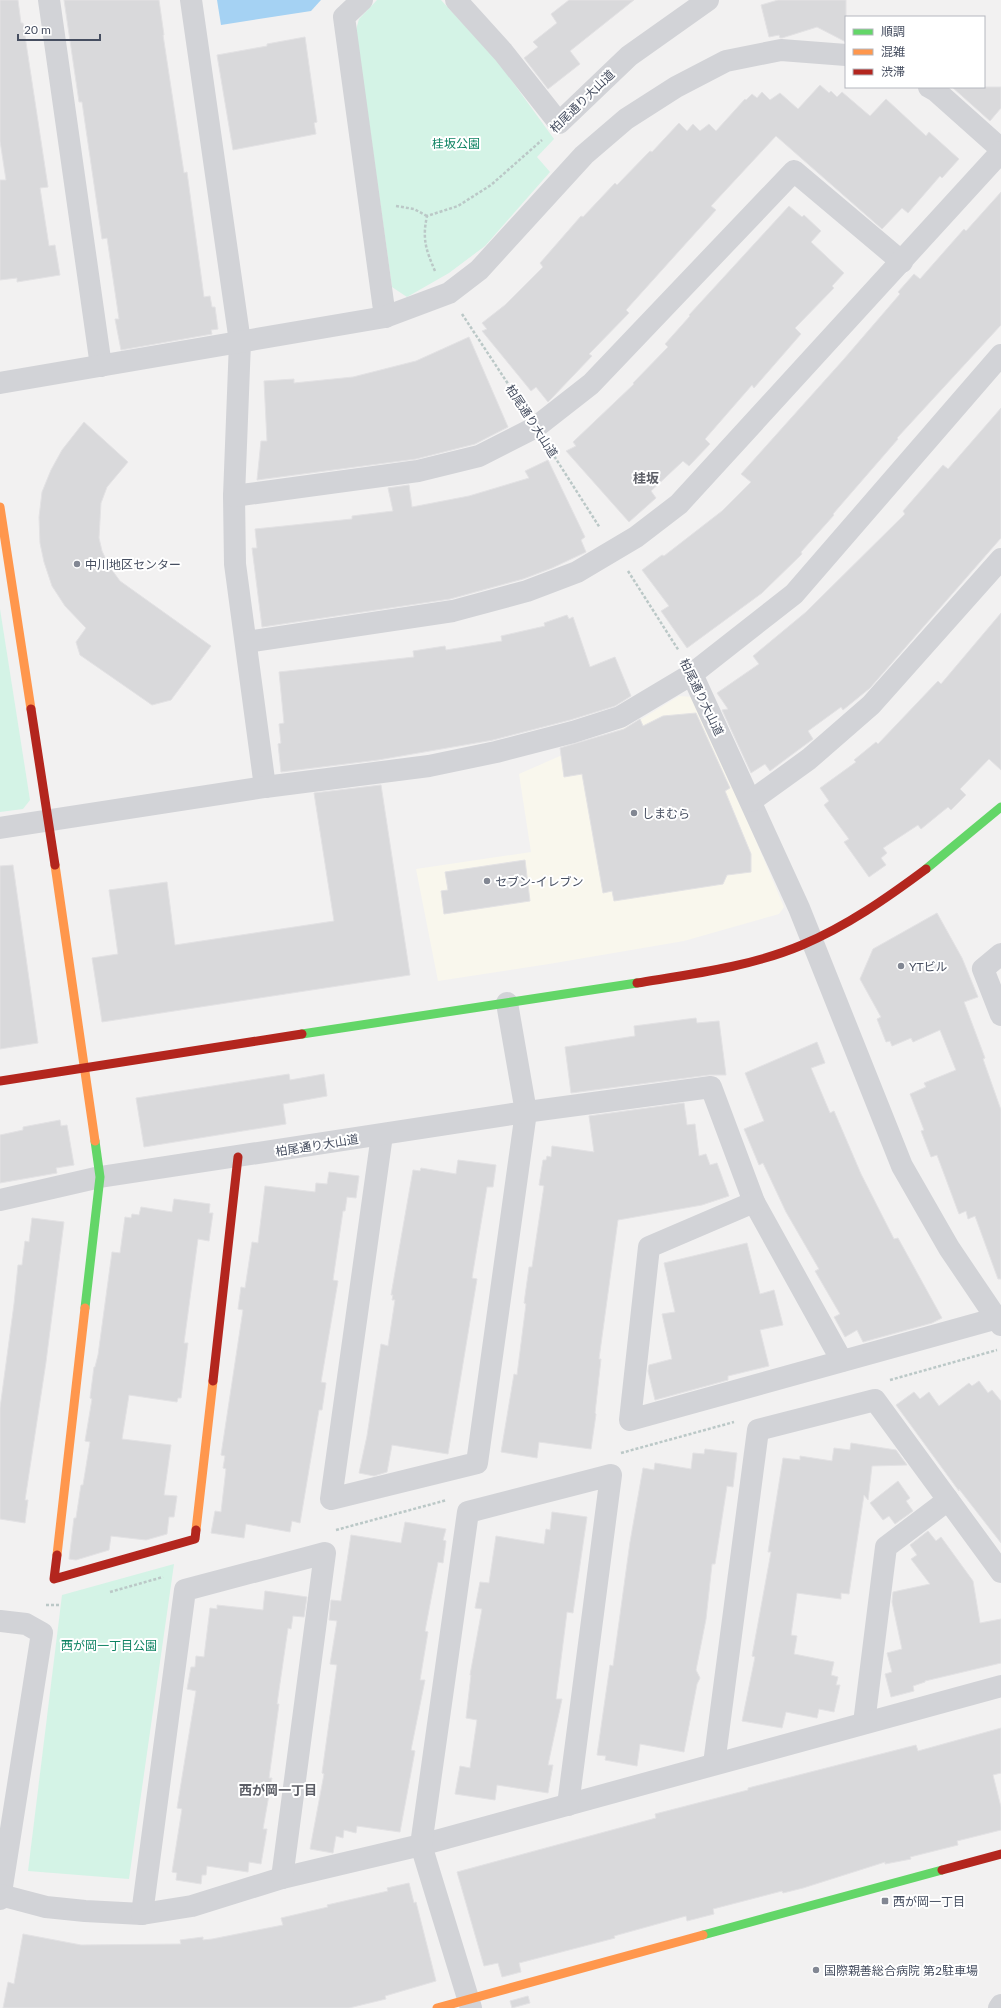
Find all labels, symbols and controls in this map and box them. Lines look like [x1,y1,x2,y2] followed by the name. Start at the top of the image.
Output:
[18,16,100,42] scale bar
[845,16,985,88] legend
[24,22,51,37] text: 20 m
[881,24,905,39] text: 順調
[881,44,905,59] text: 混雑
[881,64,905,79] text: 渋滞
[547,66,617,136] street label: 柏尾通り大山道
[432,136,480,151] park label: 桂坂公園
[503,382,561,460] street label: 柏尾通り大山道
[633,470,659,486] district label: 桂坂
[85,557,181,572] place label: 中川地区センター
[72,559,82,569] marker: 中川地区センター
[677,656,727,738] street label: 柏尾通り大山道
[642,806,690,821] place label: しまむら
[629,808,639,818] marker: しまむら
[495,874,583,889] place label: セブン-イレブン
[482,876,492,886] marker: セブン-イレブン
[909,959,948,974] place label: YTビル
[896,961,906,971] marker: YTビル
[274,1131,360,1159] street label: 柏尾通り大山道
[61,1638,157,1653] park label: 西が岡一丁目公園
[239,1782,317,1798] district label: 西が岡一丁目
[893,1894,965,1909] place label: 西が岡一丁目
[880,1896,890,1906] marker: 西が岡一丁目
[824,1963,978,1978] place label: 国際親善総合病院 第2駐車場
[811,1965,821,1975] marker: 国際親善総合病院 第2駐車場

